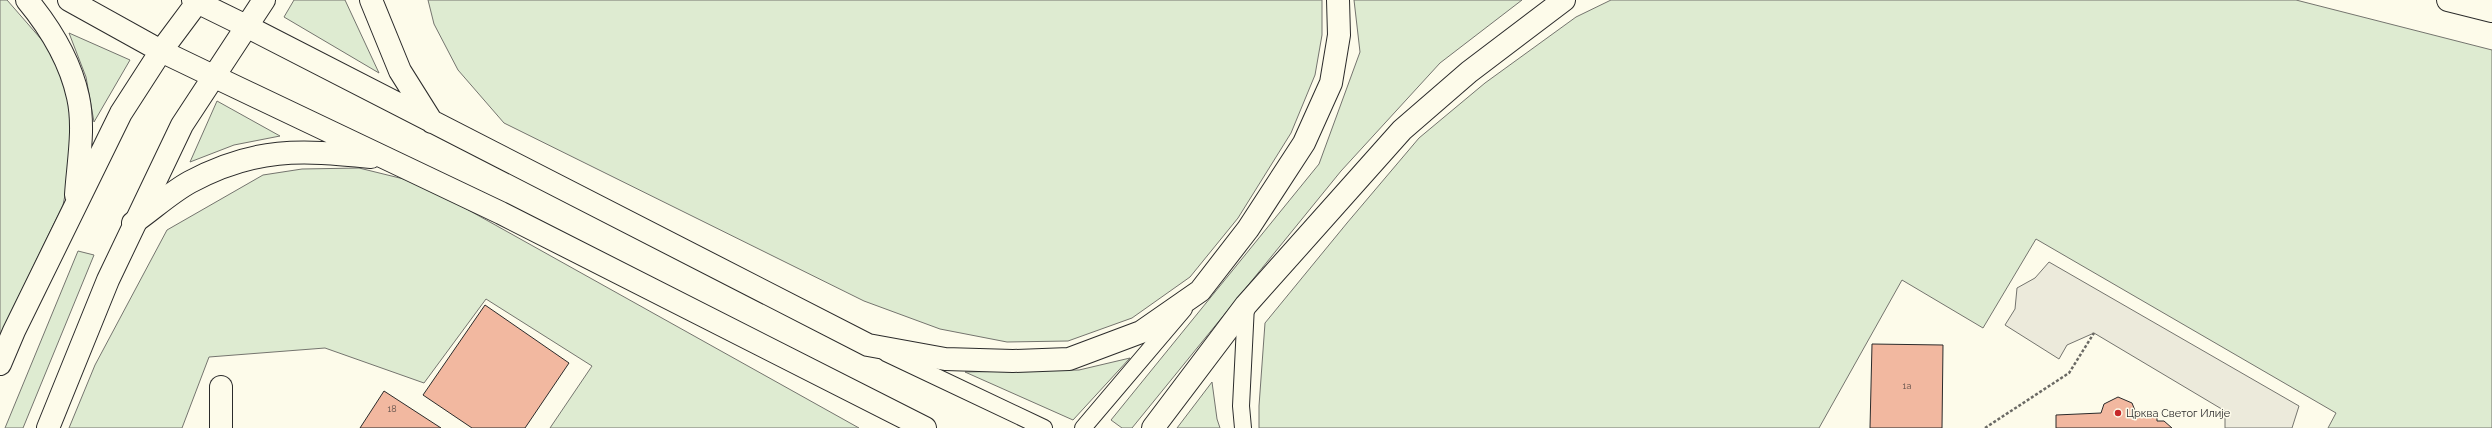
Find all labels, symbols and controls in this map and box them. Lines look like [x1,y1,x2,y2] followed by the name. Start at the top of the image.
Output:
[1903,381,1911,391] house number: 1a
[387,404,397,414] house number: 18
[2126,407,2231,420] place label: Црква Светог Илије
[2113,408,2123,418] marker: Црква Светог Илије

